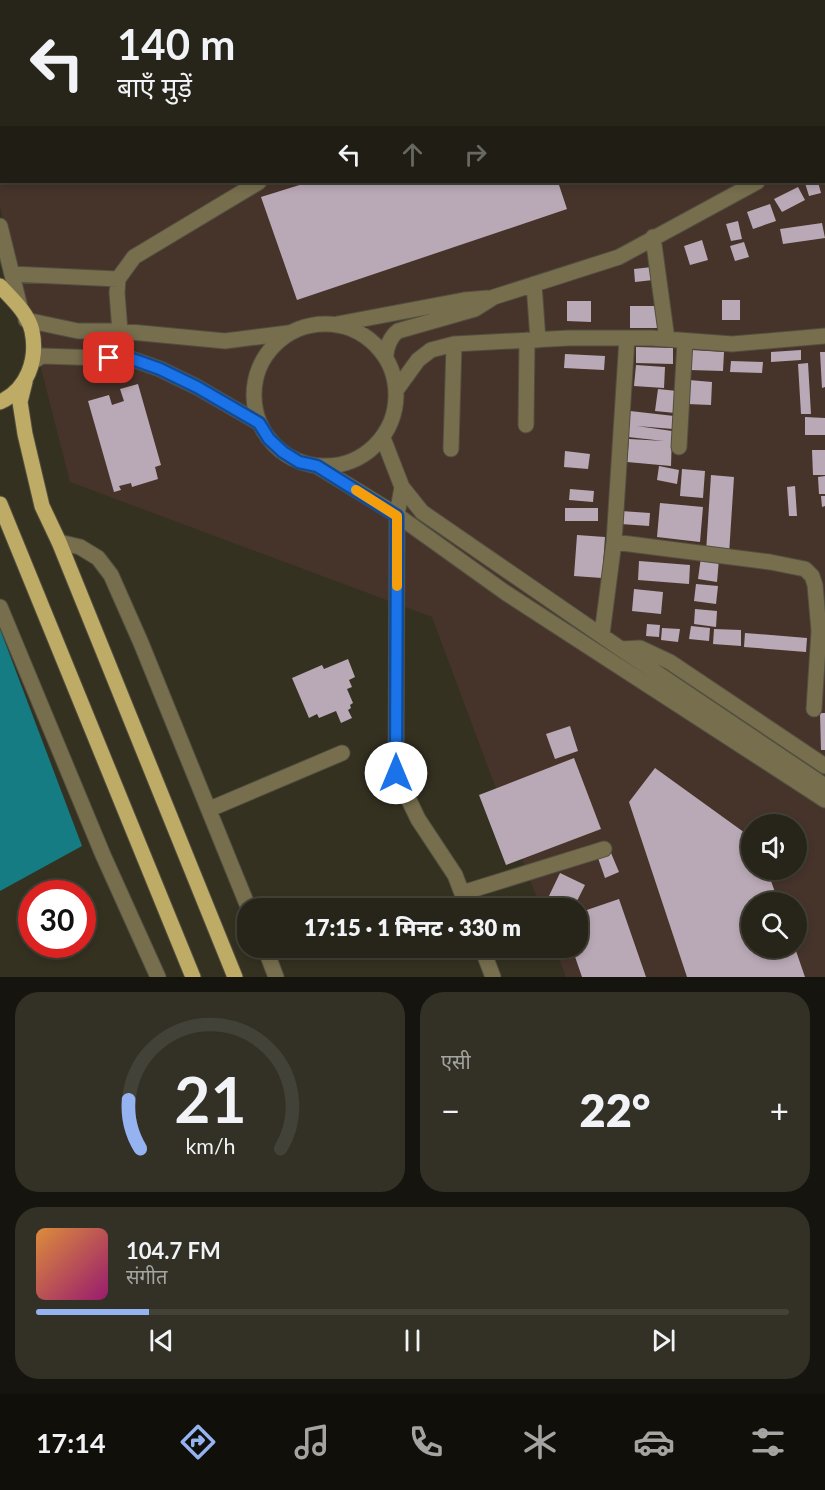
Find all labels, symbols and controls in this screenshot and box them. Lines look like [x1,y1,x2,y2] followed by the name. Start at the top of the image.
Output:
[117,19,235,69] text: 140 m
[18,24,96,102] icon: left
[117,70,192,103] text: बाएँ मुड़ें
[333,138,366,171] icon: left
[396,138,429,171] icon: ahead
[459,138,492,171] icon: right
[83,332,134,383] pin
[92,341,125,374] icon: arrive
[364,741,428,805] position arrow
[741,814,807,958] map controls
[741,814,807,880] button: sound
[18,880,96,958] speed limit sign: 30
[741,892,807,958] button: search
[304,914,521,941] text: 17:15 · 1 मिनट · 330 m
[441,1049,471,1073] text: एसी
[174,1061,246,1136] text: 21
[580,1083,650,1137] text: 22°
[441,1090,460,1130] text: −
[770,1090,789,1130] text: +
[185,1133,235,1159] text: km/h
[126,1237,221,1264] text: 104.7 FM
[126,1264,167,1288] text: संगीत
[145,1324,178,1357] icon: previous
[396,1324,429,1357] icon: pause
[647,1324,680,1357] icon: next
[177,1421,219,1463] icon: directions
[291,1421,333,1463] icon: music
[405,1421,447,1463] icon: phone
[519,1421,561,1463] icon: climate
[633,1421,675,1463] icon: car
[747,1421,789,1463] icon: filters
[36,1426,106,1459] text: 17:14

